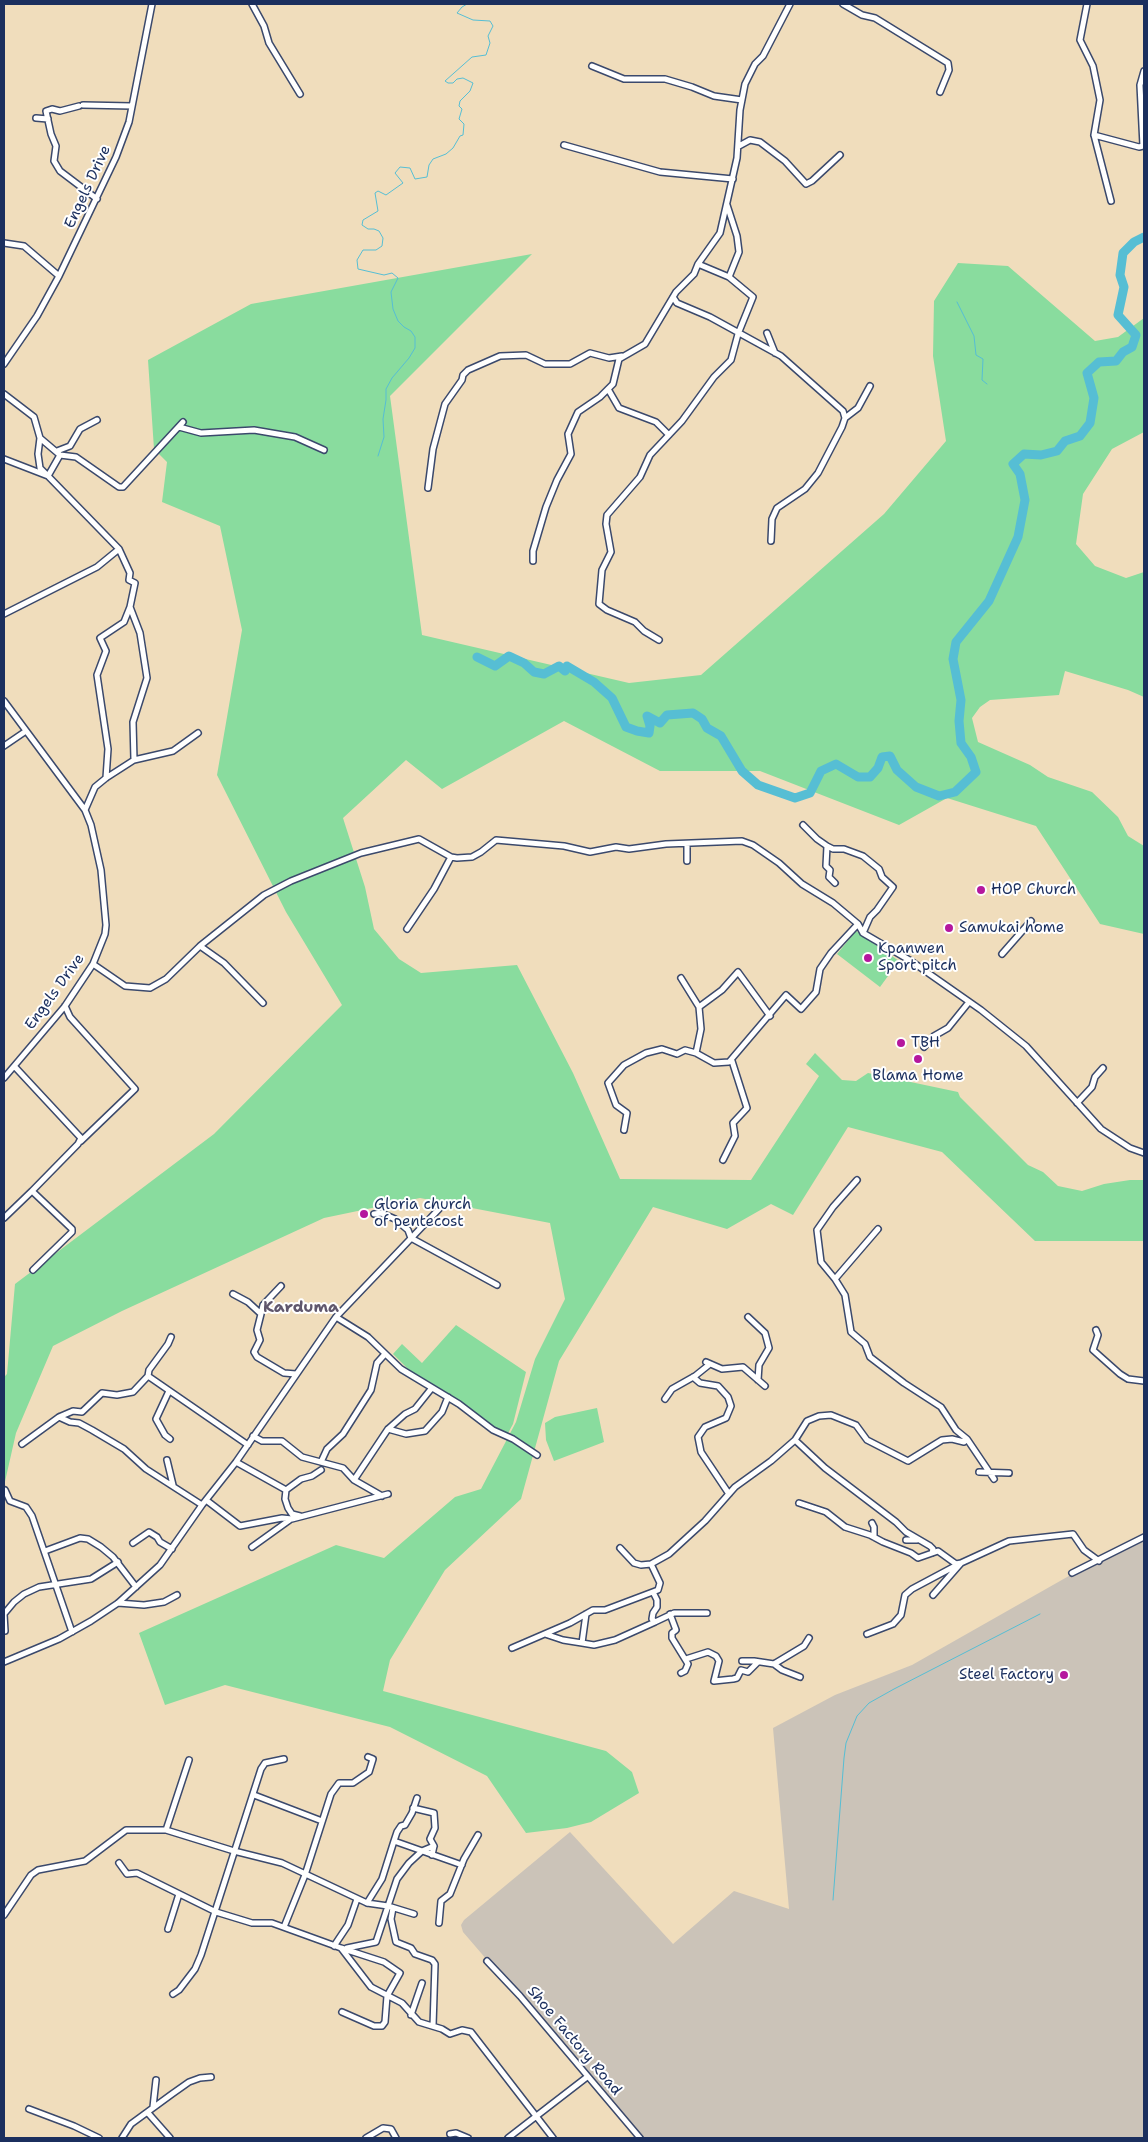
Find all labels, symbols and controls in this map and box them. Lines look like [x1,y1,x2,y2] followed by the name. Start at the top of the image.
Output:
[61,143,115,231] street label: Engels Drive
[991,881,1076,899] place label: HOP Church
[975,884,987,896] marker: HOP Church
[959,919,1064,937] place label: Samukai home
[943,922,955,934] marker: Samukai home
[878,940,957,975] place label: Kpanwen Sport pitch
[21,951,89,1033] street label: Engels Drive
[862,952,874,964] marker: Kpanwen Sport pitch
[911,1034,940,1052] place label: TBH
[895,1037,907,1049] marker: TBH
[912,1053,924,1065] marker: Blama Home
[872,1067,964,1085] place label: Blama Home
[374,1196,471,1231] place label: Gloria church of pentecost
[358,1208,370,1220] marker: Gloria church of pentecost
[263,1298,339,1318] district label: Karduma
[959,1666,1054,1684] place label: Steel Factory
[1058,1669,1070,1681] marker: Steel Factory
[523,1983,625,2099] street label: Shoe Factory Road

